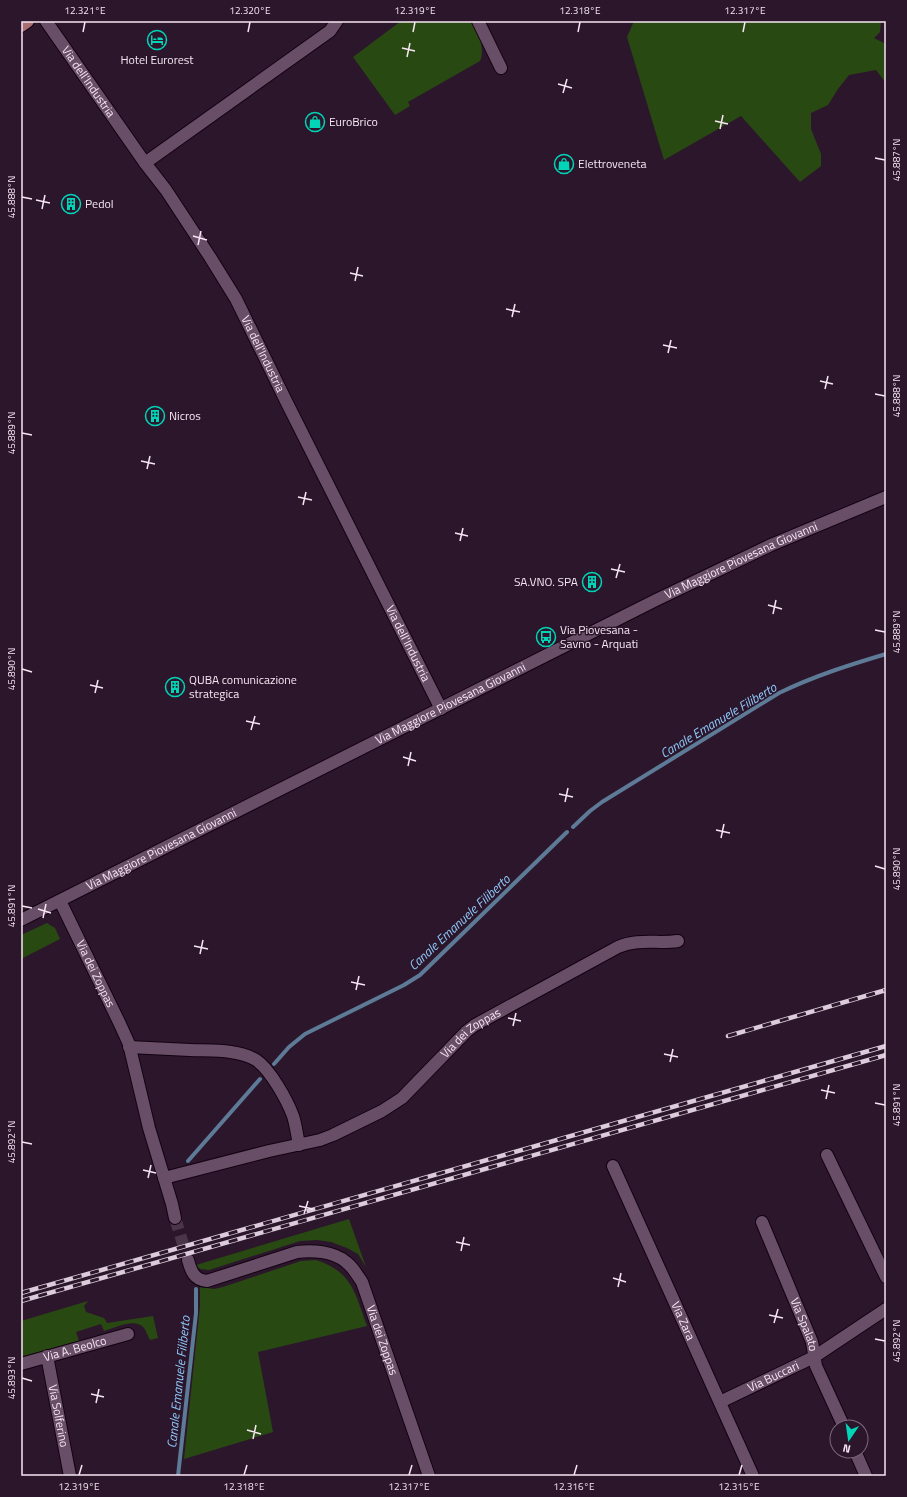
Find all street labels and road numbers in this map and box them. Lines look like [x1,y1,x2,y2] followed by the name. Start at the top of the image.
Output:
[57,42,120,121] street label: Via dell'Industria
[236,312,290,395] street label: Via dell'Industria
[661,517,820,604] street label: Via Maggiore Piovesana Giovanni
[381,602,436,685] street label: Via dell'Industria
[372,657,529,749] street label: Via Maggiore Piovesana Giovanni
[82,803,240,895] street label: Via Maggiore Piovesana Giovanni
[71,937,121,1011] street label: Via dei Zoppas
[436,1003,504,1062] street label: Via dei Zoppas
[786,1295,823,1353] street label: Via Spalato
[666,1298,701,1343] street label: Via Zara
[362,1303,404,1378] street label: Via dei Zoppas
[41,1331,109,1366] street label: Via A. Beolco
[744,1356,802,1397] street label: Via Buccari
[44,1383,74,1449] street label: Via Solferino

